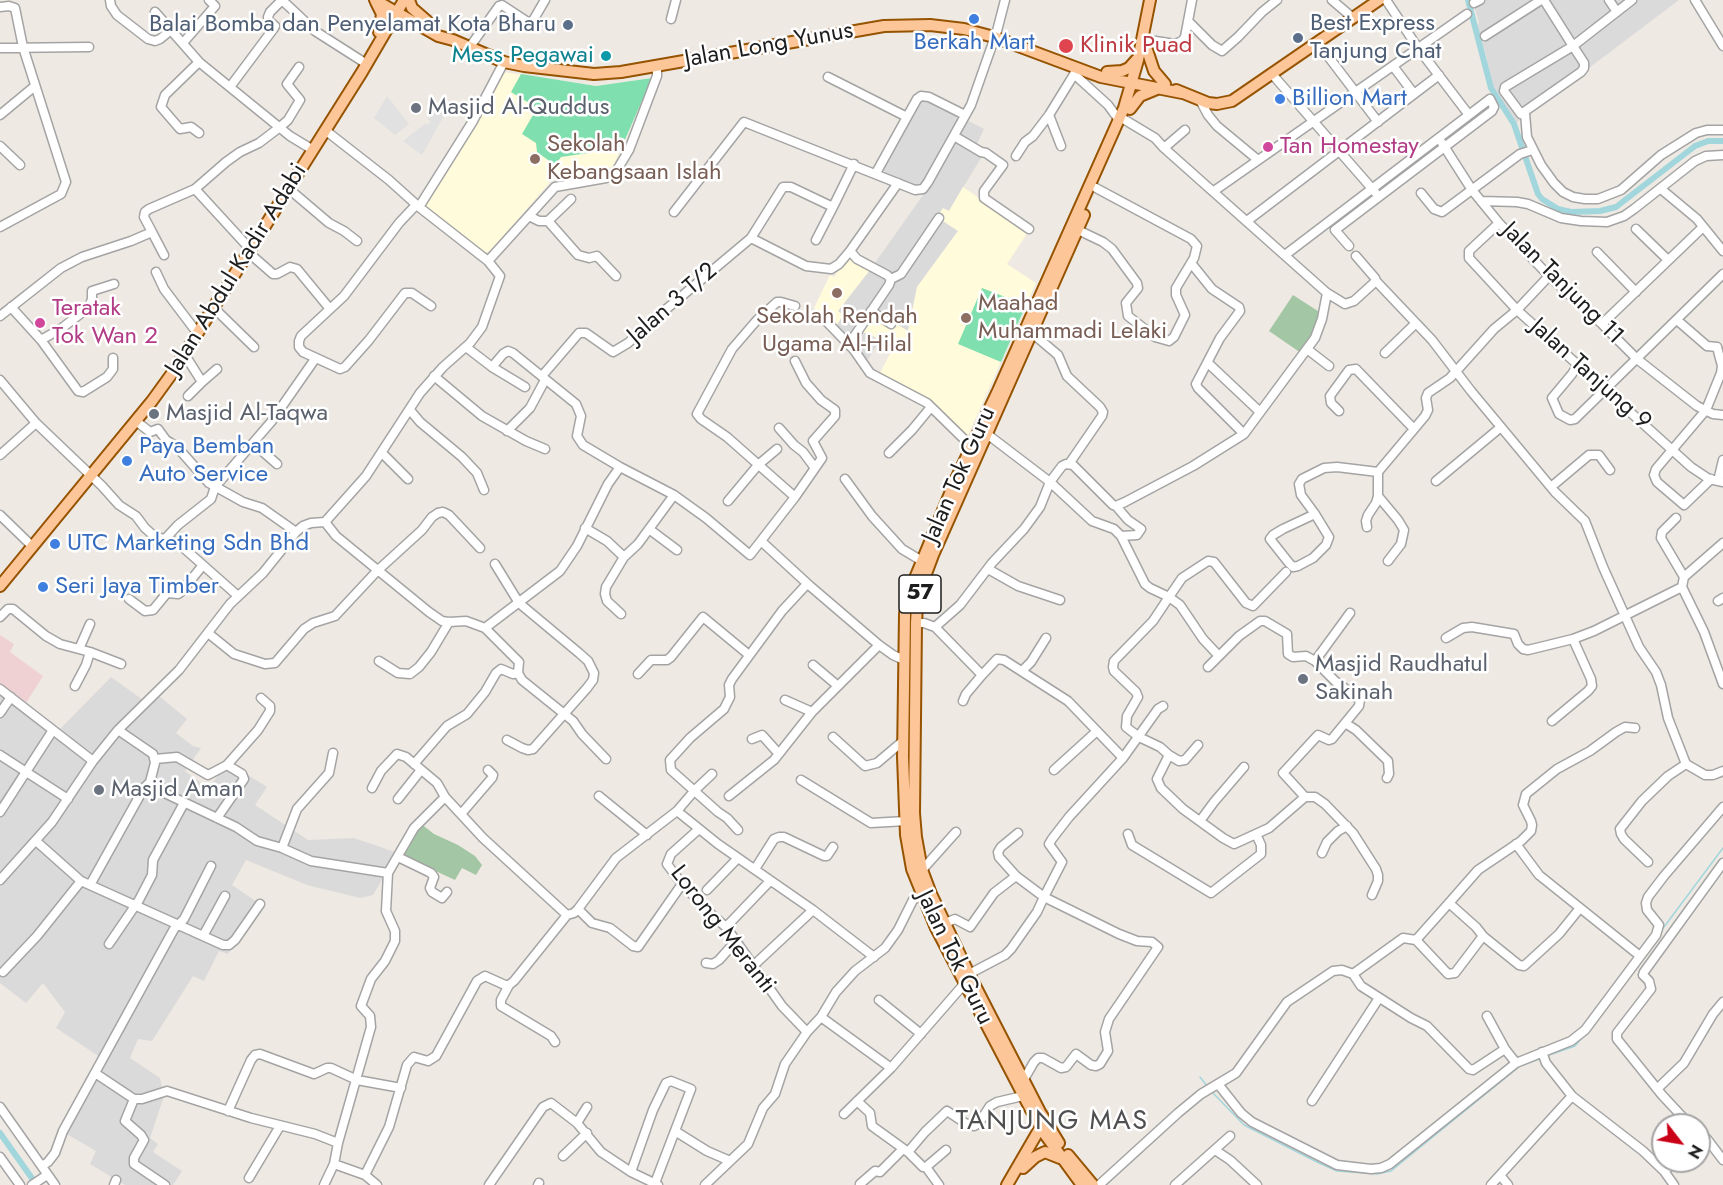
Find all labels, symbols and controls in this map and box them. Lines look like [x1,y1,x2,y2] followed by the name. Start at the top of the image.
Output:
[1310,10,1441,66] place label: Best Express Tanjung Chat
[149,11,556,39] place label: Balai Bomba dan Penyelamat Kota Bharu
[967,12,981,26] marker: Berkah Mart
[683,17,855,75] street label: Jalan Long Yunus
[561,18,575,32] marker: Balai Bomba dan Penyelamat Kota Bharu
[914,29,1034,57] place label: Berkah Mart
[1291,31,1305,45] marker: Best Express Tanjung Chat
[1080,32,1192,60] place label: Klinik Puad
[1057,37,1075,55] marker: Klinik Puad
[452,42,594,70] place label: Mess Pegawai
[599,49,613,63] marker: Mess Pegawai
[1292,85,1407,113] place label: Billion Mart
[1273,92,1287,106] marker: Billion Mart
[428,94,609,122] place label: Masjid Al-Quddus
[409,101,423,115] marker: Masjid Al-Quddus
[547,131,721,187] place label: Sekolah Kebangsaan Islah
[1280,133,1419,161] place label: Tan Homestay
[1261,140,1275,154] marker: Tan Homestay
[528,152,542,166] marker: Sekolah Kebangsaan Islah
[160,159,314,381] street label: Jalan Abdul Kadir Adabi
[1495,217,1629,351] street label: Jalan Tanjung 11
[622,257,724,351] street label: Jalan 3 T/2
[830,286,844,300] marker: Sekolah Rendah Ugama Al-Hilal
[978,290,1167,346] place label: Maahad Muhammadi Lelaki
[52,295,158,351] place label: Teratak Tok Wan 2
[756,303,918,359] place label: Sekolah Rendah Ugama Al-Hilal
[959,311,973,325] marker: Maahad Muhammadi Lelaki
[1524,313,1656,437] street label: Jalan Tanjung 9
[33,316,47,330] marker: Teratak Tok Wan 2
[166,400,328,428] place label: Masjid Al-Taqwa
[917,403,1003,547] street label: Jalan Tok Guru
[147,407,161,421] marker: Masjid Al-Taqwa
[139,433,274,489] place label: Paya Bemban Auto Service
[120,454,134,468] marker: Paya Bemban Auto Service
[67,530,309,558] place label: UTC Marketing Sdn Bhd
[48,537,62,551] marker: UTC Marketing Sdn Bhd
[55,573,219,601] place label: Seri Jaya Timber
[899,575,941,613] road number: 57
[36,580,50,594] marker: Seri Jaya Timber
[1315,651,1488,707] place label: Masjid Raudhatul Sakinah
[1296,672,1310,686] marker: Masjid Raudhatul Sakinah
[111,776,243,804] place label: Masjid Aman
[92,783,106,797] marker: Masjid Aman
[663,860,781,1000] street label: Lorong Meranti
[909,886,999,1030] street label: Jalan Tok Guru
[956,1106,1148,1138] district label: TANJUNG MAS
[1651,1113,1711,1173] north arrow
[1682,1140,1708,1163] text: N

